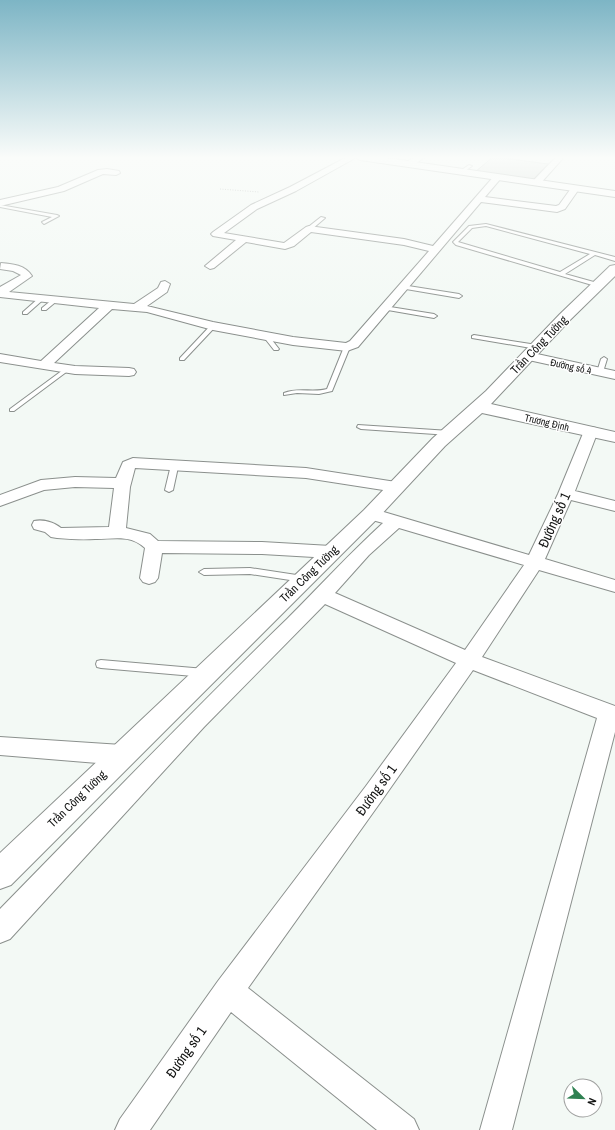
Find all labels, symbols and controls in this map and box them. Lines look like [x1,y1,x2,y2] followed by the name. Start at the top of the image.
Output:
[507,312,571,378] street label: Trần Công Tường
[549,356,593,377] street label: Đường số 4
[523,411,570,434] street label: Trương Định
[534,489,574,550] street label: Đường số 1
[276,542,342,606] street label: Trần Công Tường
[351,760,401,819] street label: Đường số 1
[44,767,110,831] street label: Trần Công Tường
[162,1022,211,1081] street label: Đường số 1
[563,1078,603,1118] north arrow
[584,1096,600,1108] text: N

